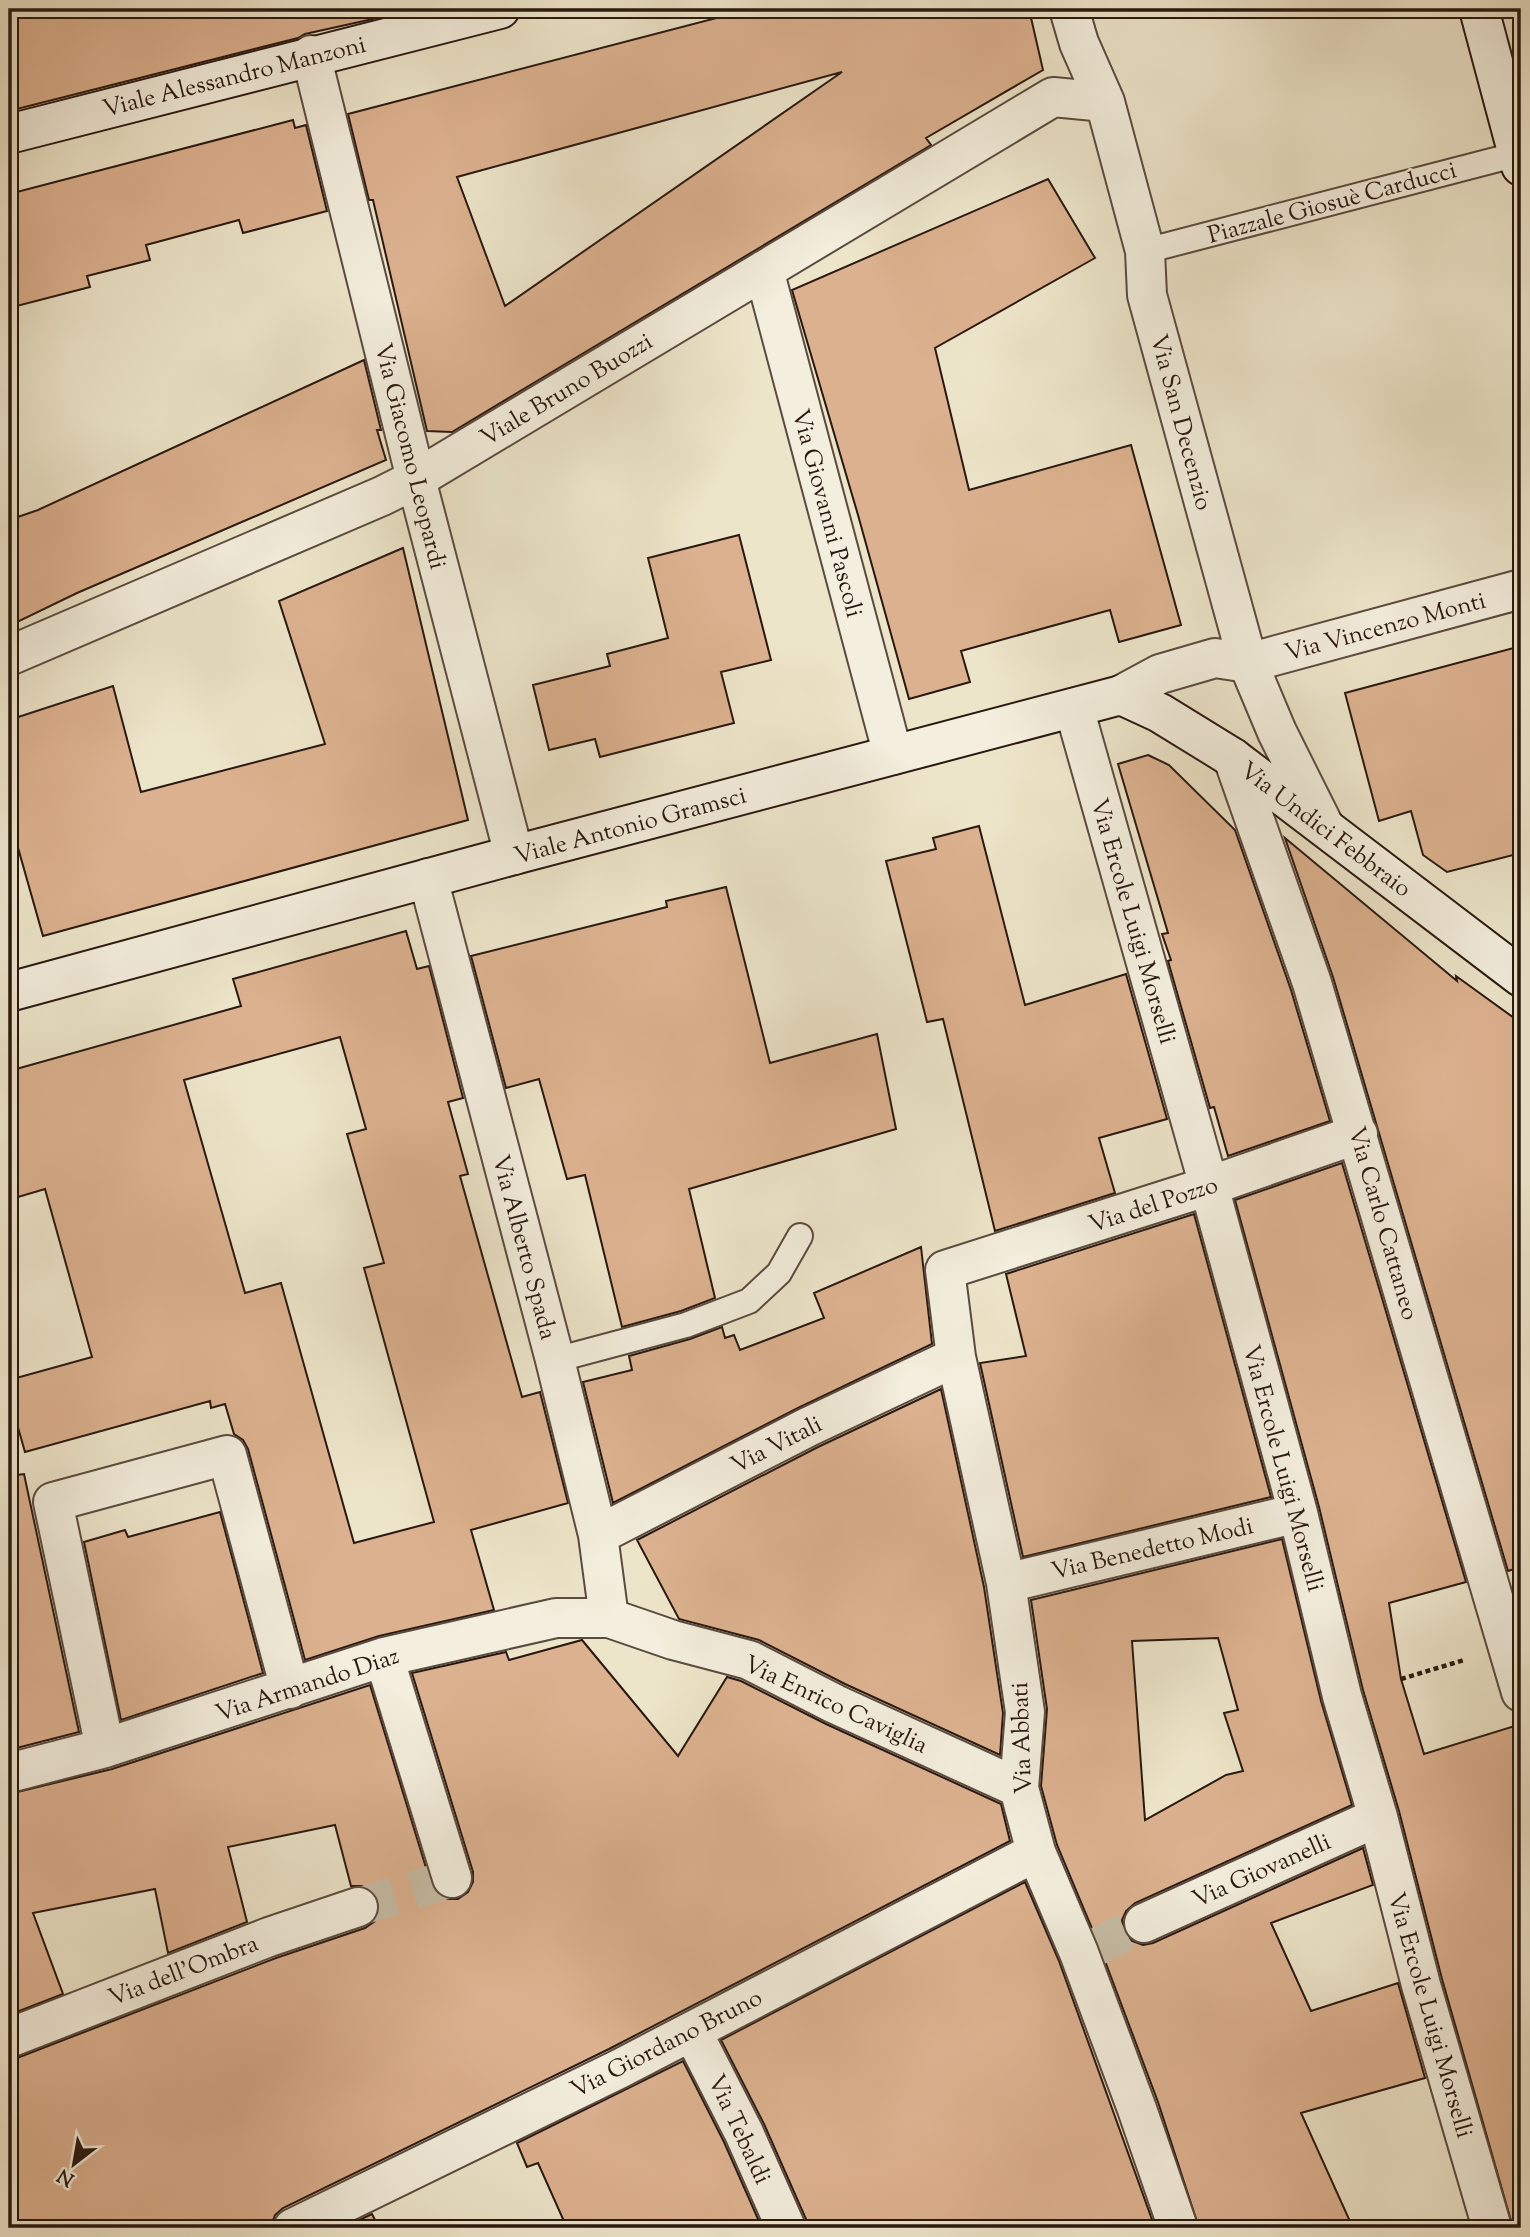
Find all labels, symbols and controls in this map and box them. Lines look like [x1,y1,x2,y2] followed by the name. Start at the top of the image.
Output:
[99,29,370,127] street label: Viale Alessandro Manzoni
[1204,154,1461,254] street label: Piazzale Giosuè Carducci
[474,326,660,456] street label: Viale Bruno Buozzi
[1140,331,1220,514] street label: Via San Decenzio
[365,340,454,573] street label: Via Giacomo Leopardi
[782,405,870,622] street label: Via Giovanni Pascoli
[1281,585,1490,671] street label: Via Vincenzo Monti
[1232,755,1418,907] street label: Via Undici Febbraio
[511,780,751,874] street label: Viale Antonio Gramsci
[1081,795,1184,1049] street label: Via Ercole Luigi Morselli
[1338,1123,1426,1324] street label: Via Carlo Cattaneo
[482,1151,564,1344] street label: Via Alberto Spada
[1085,1169,1223,1243] street label: Via del Pozzo
[1233,1341,1331,1596] street label: Via Ercole Luigi Morselli
[725,1408,829,1483] street label: Via Vitali
[1048,1510,1257,1590] street label: Via Benedetto Modi
[211,1640,404,1732] street label: Via Armando Diaz
[738,1648,933,1763] street label: Via Enrico Caviglia
[1004,1681,1042,1795] street label: Via Abbati
[1187,1826,1337,1918] street label: Via Giovanelli
[1378,1889,1481,2143] street label: Via Ercole Luigi Morselli
[104,1928,264,2016] street label: Via dell'Ombra
[565,1982,769,2108] street label: Via Giordano Bruno
[698,2069,779,2191] street label: Via Tebaldi
[38,2128,108,2198] north arrow
[53,2161,80,2192] text: N

